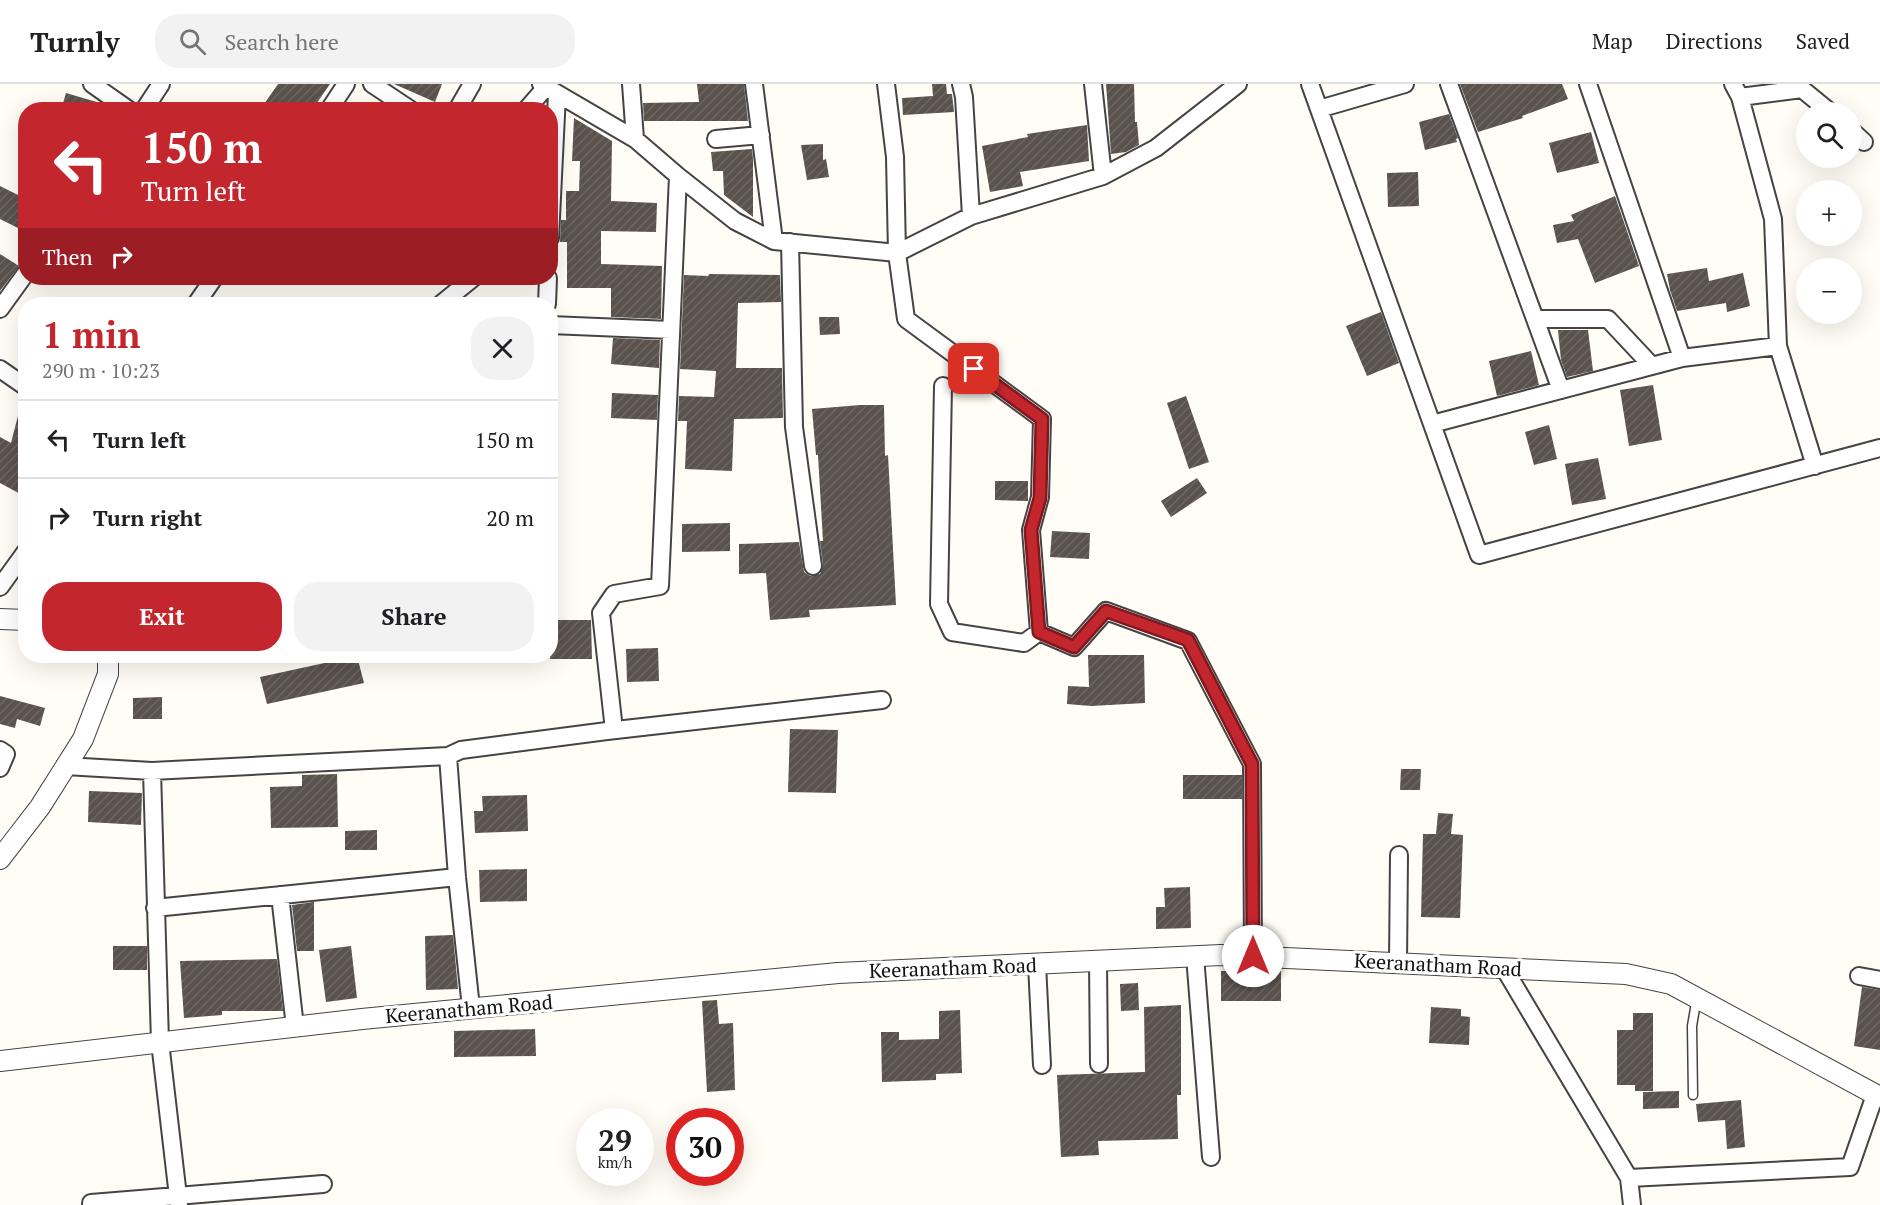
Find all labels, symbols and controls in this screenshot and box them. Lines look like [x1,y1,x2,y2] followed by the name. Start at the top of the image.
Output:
[155,14,575,68] search box
[30,23,119,60] text: Turnly
[176,25,209,58] icon: search
[224,27,339,56] text: Search here
[1592,27,1633,55] text: Map
[1666,27,1763,55] text: Directions
[1796,27,1850,55] text: Saved
[1796,102,1862,324] map controls
[1796,102,1862,168] button: search
[141,119,262,175] text: 150 m
[42,126,120,204] icon: left
[141,173,246,209] text: Turn left
[1796,180,1862,246] button: +
[105,240,138,273] icon: right
[42,242,93,271] text: Then
[1796,258,1862,324] button: −
[42,311,140,358] text: 1 min
[471,317,534,380] button: close
[948,343,999,394] pin
[957,352,990,385] icon: arrive
[42,357,160,384] text: 290 m · 10:23
[42,423,75,456] icon: left
[93,425,186,454] text: Turn left
[474,425,534,454] text: 150 m
[42,501,75,534] icon: right
[93,503,202,532] text: Turn right
[486,503,534,532] text: 20 m
[42,582,282,651] button: Exit
[294,582,534,651] button: Share
[1221,924,1285,988] position arrow
[1354,947,1523,982] street label: Keeranatham Road
[869,951,1037,984] street label: Keeranatham Road
[384,988,554,1029] street label: Keeranatham Road
[666,1108,744,1186] speed limit sign: 30
[598,1120,632,1160] text: 29
[598,1152,632,1172] text: km/h

